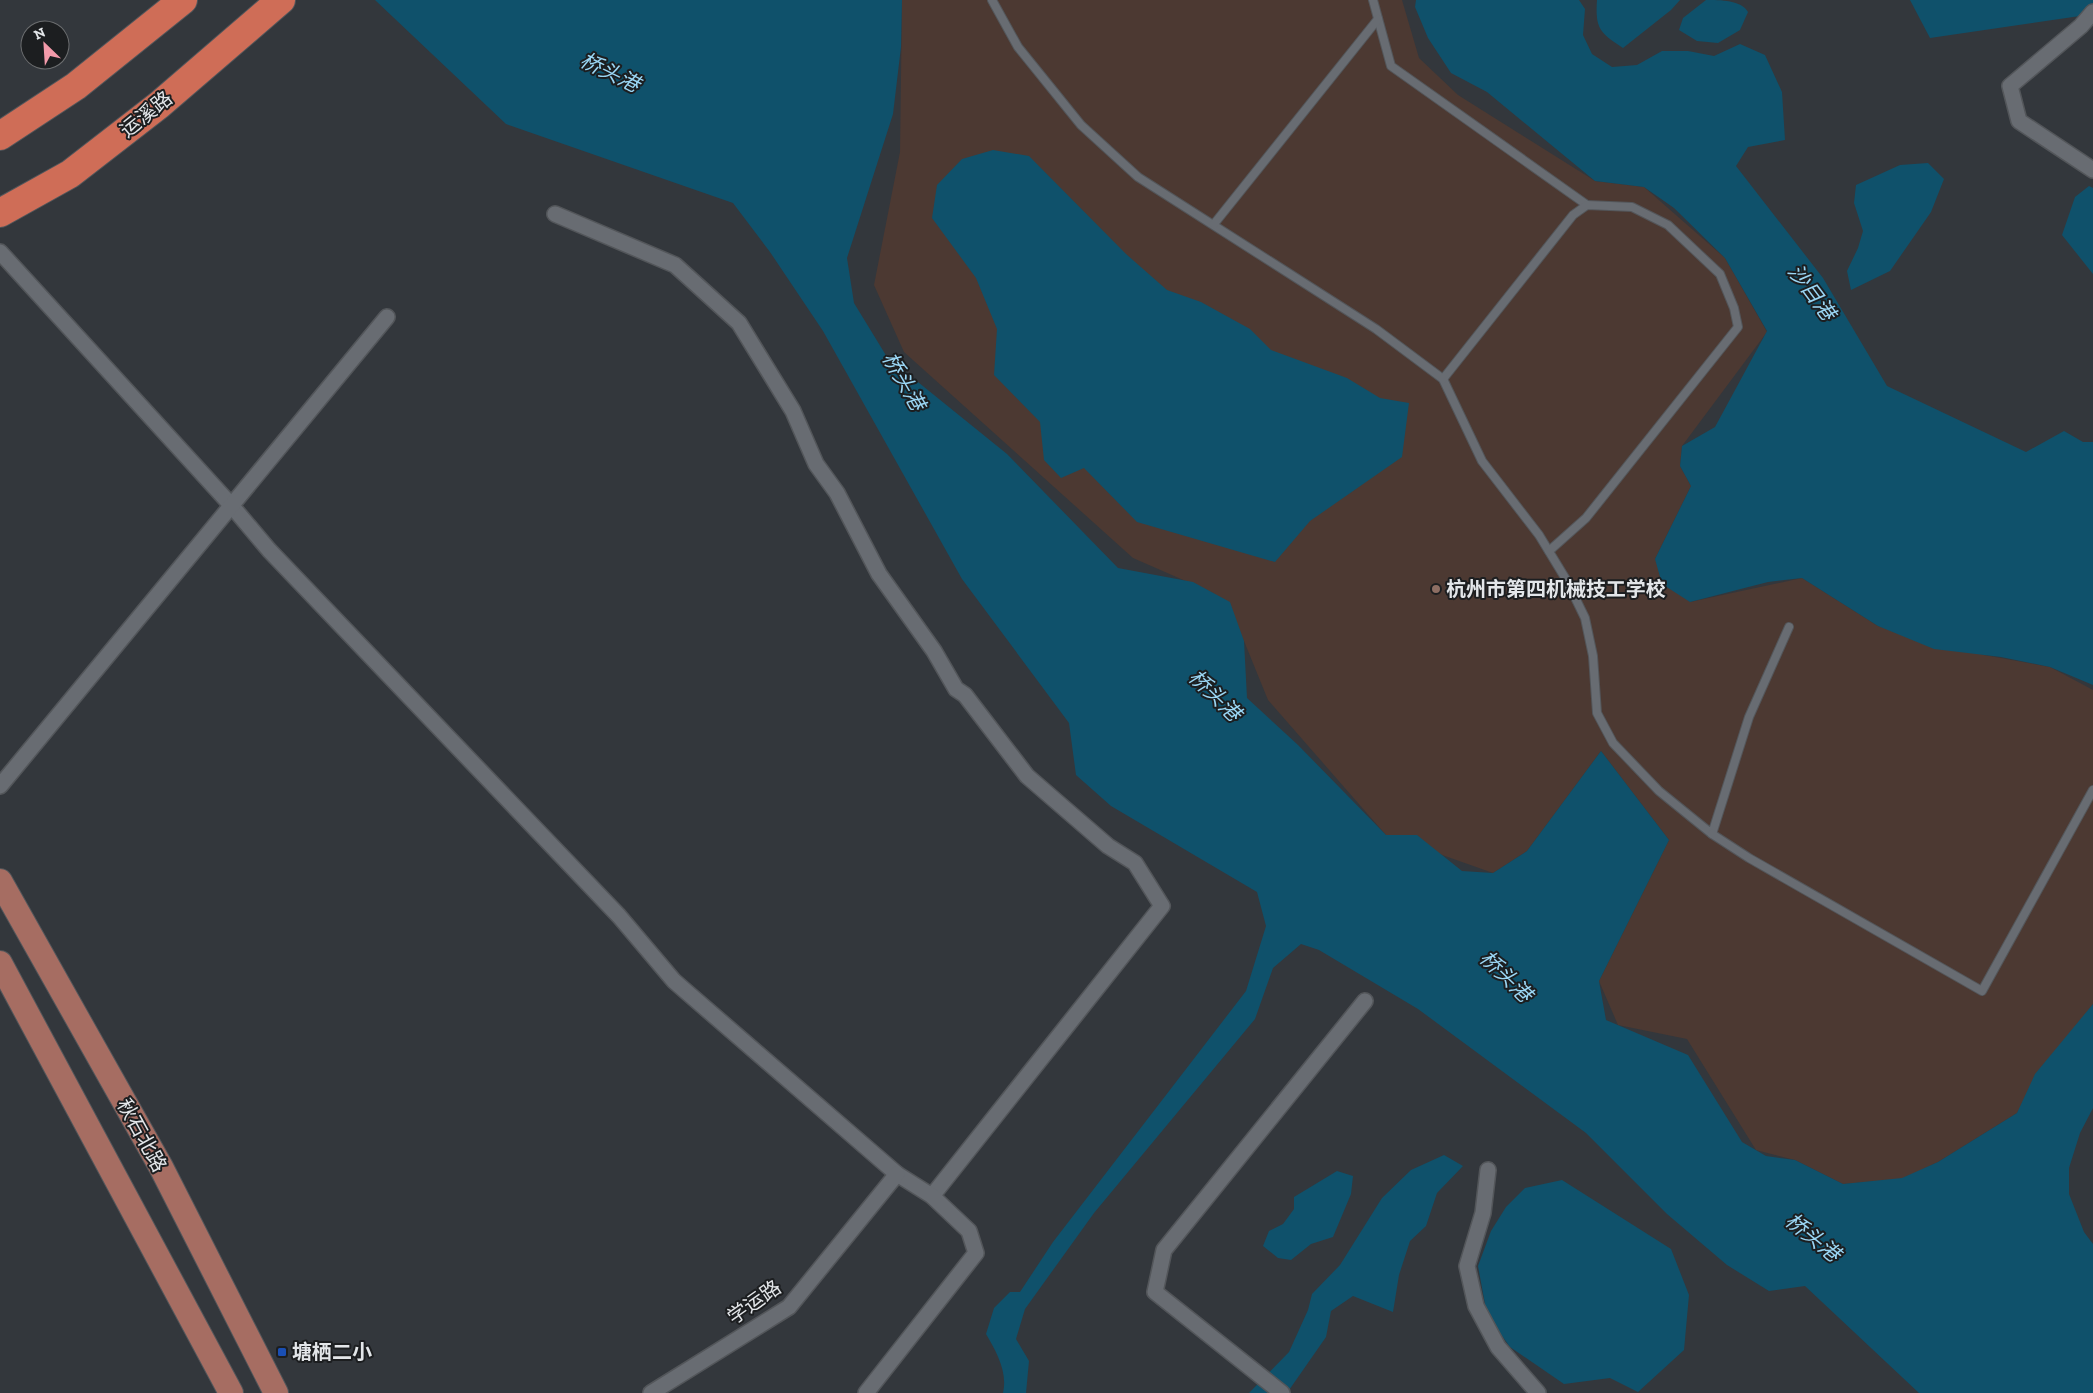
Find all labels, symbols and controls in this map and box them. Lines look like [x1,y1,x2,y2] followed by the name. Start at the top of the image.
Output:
[20,20,70,70] north arrow
[31,24,48,44] text: N
[576,47,646,98] water label: 桥头港
[115,86,177,142] street label: 运溪路
[1783,259,1843,327] water label: 沙目港
[877,347,932,417] water label: 桥头港
[1446,577,1666,601] place label: 杭州市第四机械技工学校
[1430,583,1442,595] marker: 杭州市第四机械技工学校
[1184,664,1249,728] water label: 桥头港
[1475,945,1540,1009] water label: 桥头港
[112,1094,172,1176] street label: 秋石北路
[1781,1207,1848,1268] water label: 桥头港
[723,1275,785,1329] street label: 学运路
[292,1340,372,1364] place label: 塘栖二小
[276,1346,288,1358] marker: 塘栖二小

